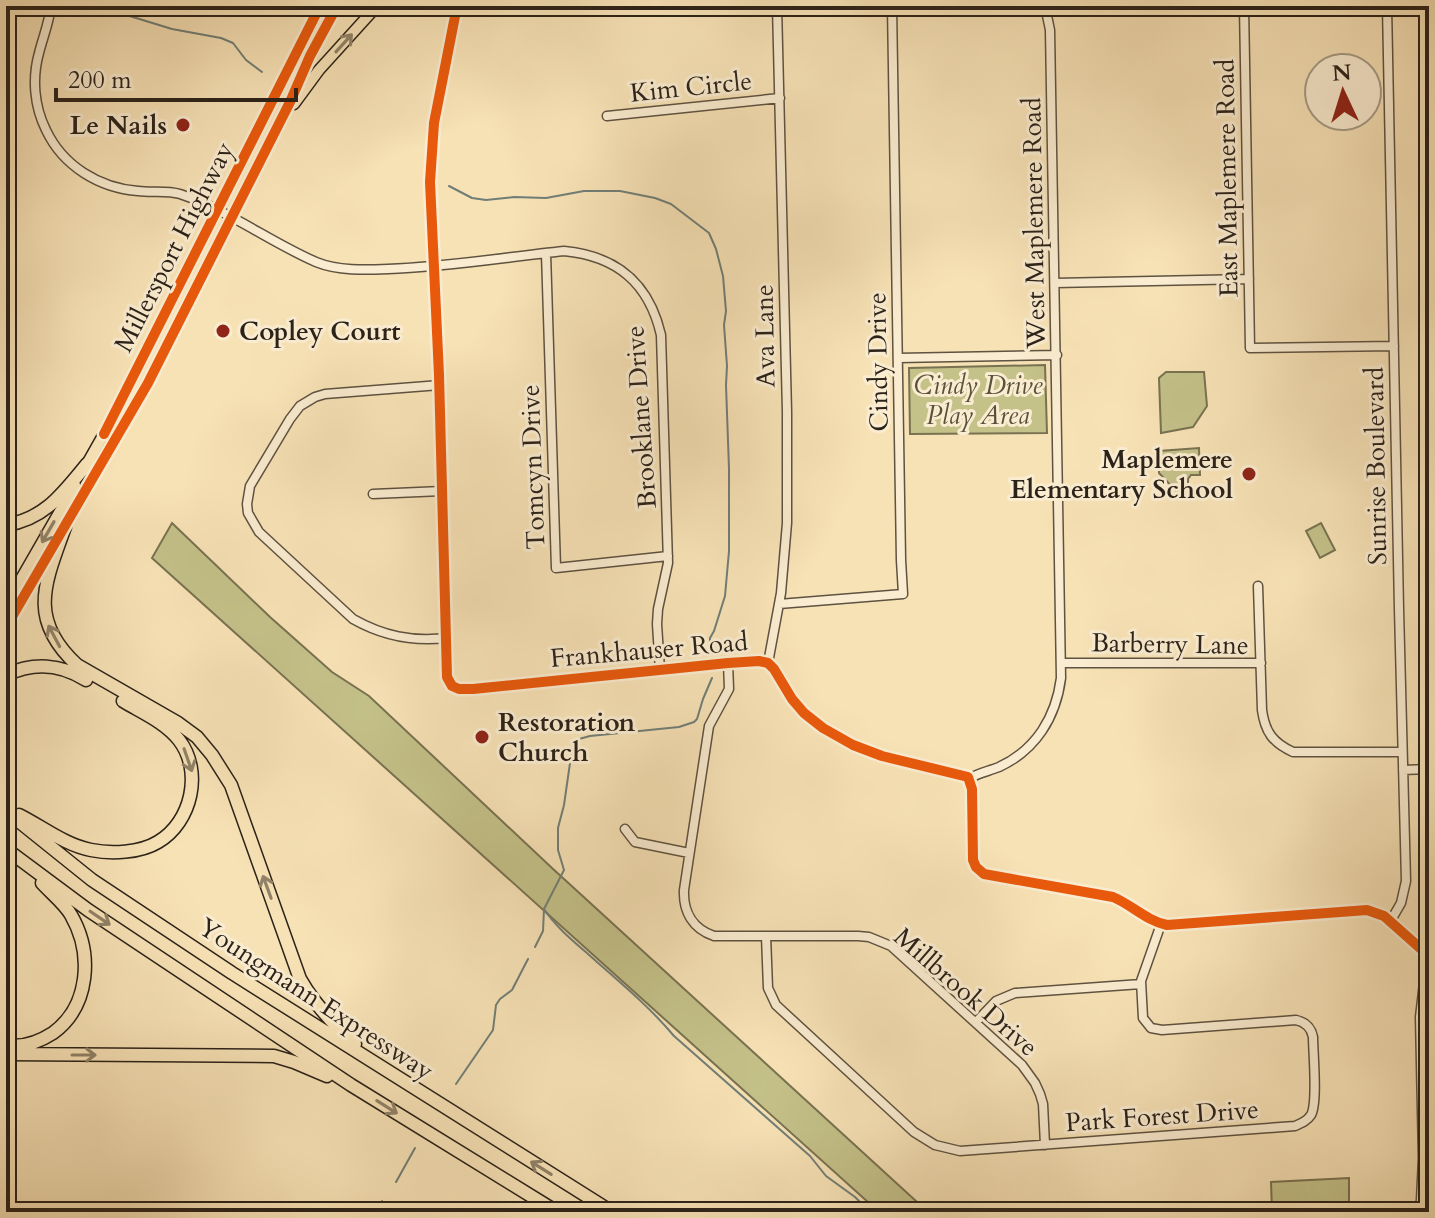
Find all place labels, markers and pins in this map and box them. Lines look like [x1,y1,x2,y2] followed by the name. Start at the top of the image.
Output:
[70,108,167,143] place label: Le Nails
[174,116,192,134] marker: Le Nails
[239,314,401,349] place label: Copley Court
[214,322,232,340] marker: Copley Court
[1010,442,1233,507] place label: Maplemere Elementary School
[1240,465,1258,483] marker: Maplemere Elementary School
[498,705,635,770] place label: Restoration Church
[473,728,491,746] marker: Restoration Church

